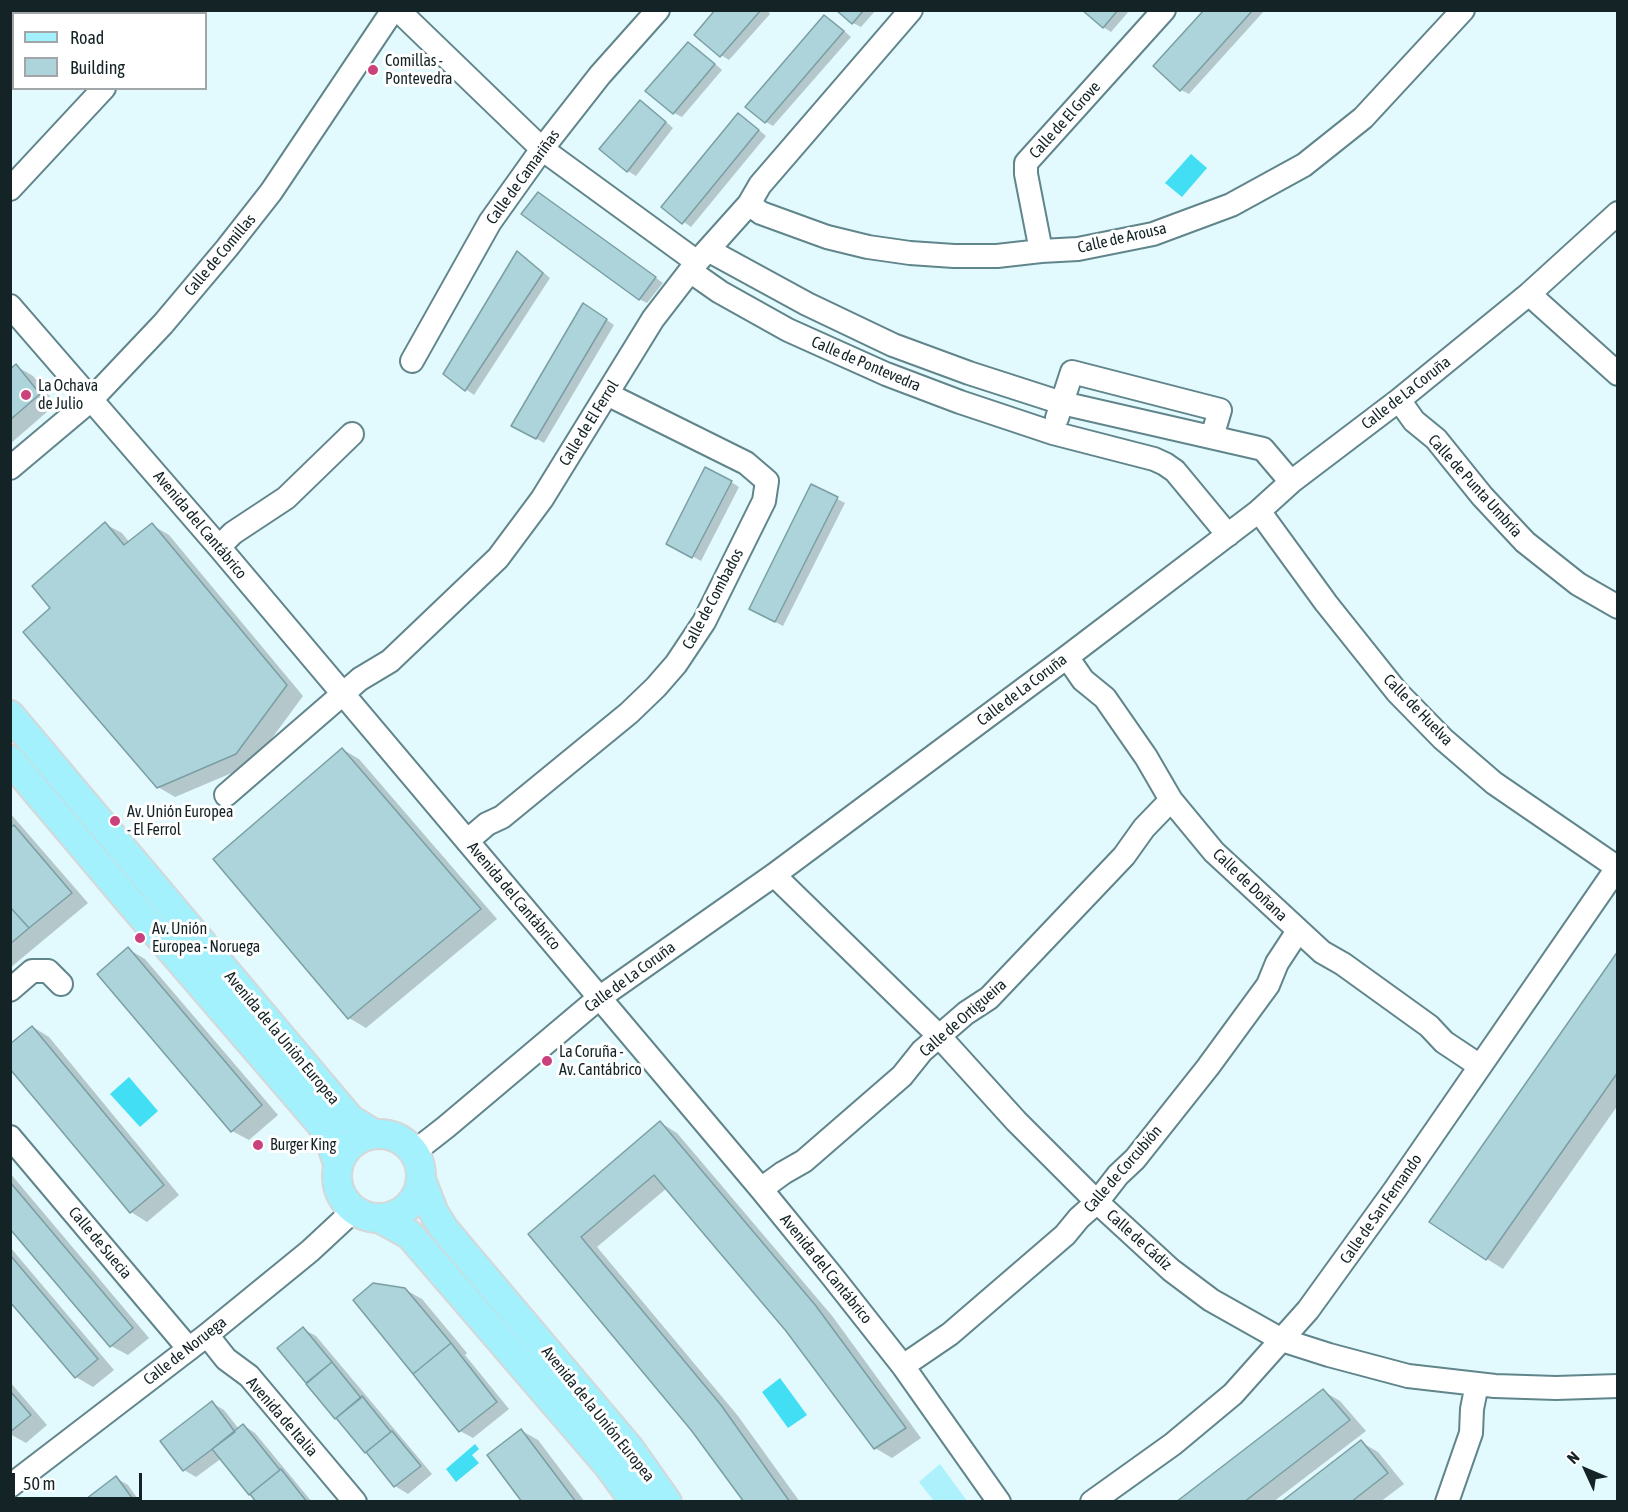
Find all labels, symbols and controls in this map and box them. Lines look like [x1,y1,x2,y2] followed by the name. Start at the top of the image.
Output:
[12,12,207,90] legend
[70,27,104,48] text: Road
[385,51,453,89] place label: Comillas - Pontevedra
[70,57,125,78] text: Building
[366,63,380,77] marker: Comillas - Pontevedra
[1025,78,1105,162] street label: Calle de El Grove
[482,126,564,228] street label: Calle de Camariñas
[180,210,260,300] street label: Calle de Comillas
[1076,218,1168,258] street label: Calle de Arousa
[808,332,924,396] street label: Calle de Pontevedra
[1358,352,1454,434] street label: Calle de La Coruña
[38,376,98,414] place label: La Ochava de Julio
[555,377,623,469] street label: Calle de El Ferrol
[19,388,33,402] marker: La Ochava de Julio
[1424,431,1526,541] street label: Calle de Punta Umbría
[149,467,251,583] street label: Avenida del Cantábrico
[678,545,748,653] street label: Calle de Combados
[973,650,1071,730] street label: Calle de La Coruña
[1379,670,1457,750] street label: Calle de Huelva
[127,802,233,840] place label: Av. Unión Europea - El Ferrol
[108,814,122,828] marker: Av. Unión Europea - El Ferrol
[463,838,565,954] street label: Avenida del Cantábrico
[1209,845,1291,925] street label: Calle de Doñana
[152,919,260,957] place label: Av. Unión Europea - Noruega
[133,931,147,945] marker: Av. Unión Europea - Noruega
[581,938,679,1016] street label: Calle de La Coruña
[220,967,344,1109] street label: Avenida de la Unión Europea
[916,975,1010,1061] street label: Calle de Ortigueira
[559,1042,642,1080] place label: La Coruña - Av. Cantábrico
[540,1054,554,1068] marker: La Coruña - Av. Cantábrico
[1080,1122,1166,1216] street label: Calle de Corcubión
[270,1135,336,1155] place label: Burger King
[251,1138,265,1152] marker: Burger King
[1336,1150,1426,1268] street label: Calle de San Fernando
[64,1203,136,1283] street label: Calle de Suecia
[1102,1206,1176,1274] street label: Calle de Cádiz
[776,1210,876,1328] street label: Avenida del Cantábrico
[140,1313,230,1389] street label: Calle de Noruega
[538,1342,658,1486] street label: Avenida de la Unión Europea
[242,1373,322,1461] street label: Avenida de Italia
[1556,1440,1616,1500] north arrow
[1563,1448,1583,1467] text: N
[15,1461,146,1499] scale bar
[23,1473,55,1494] text: 50 m

